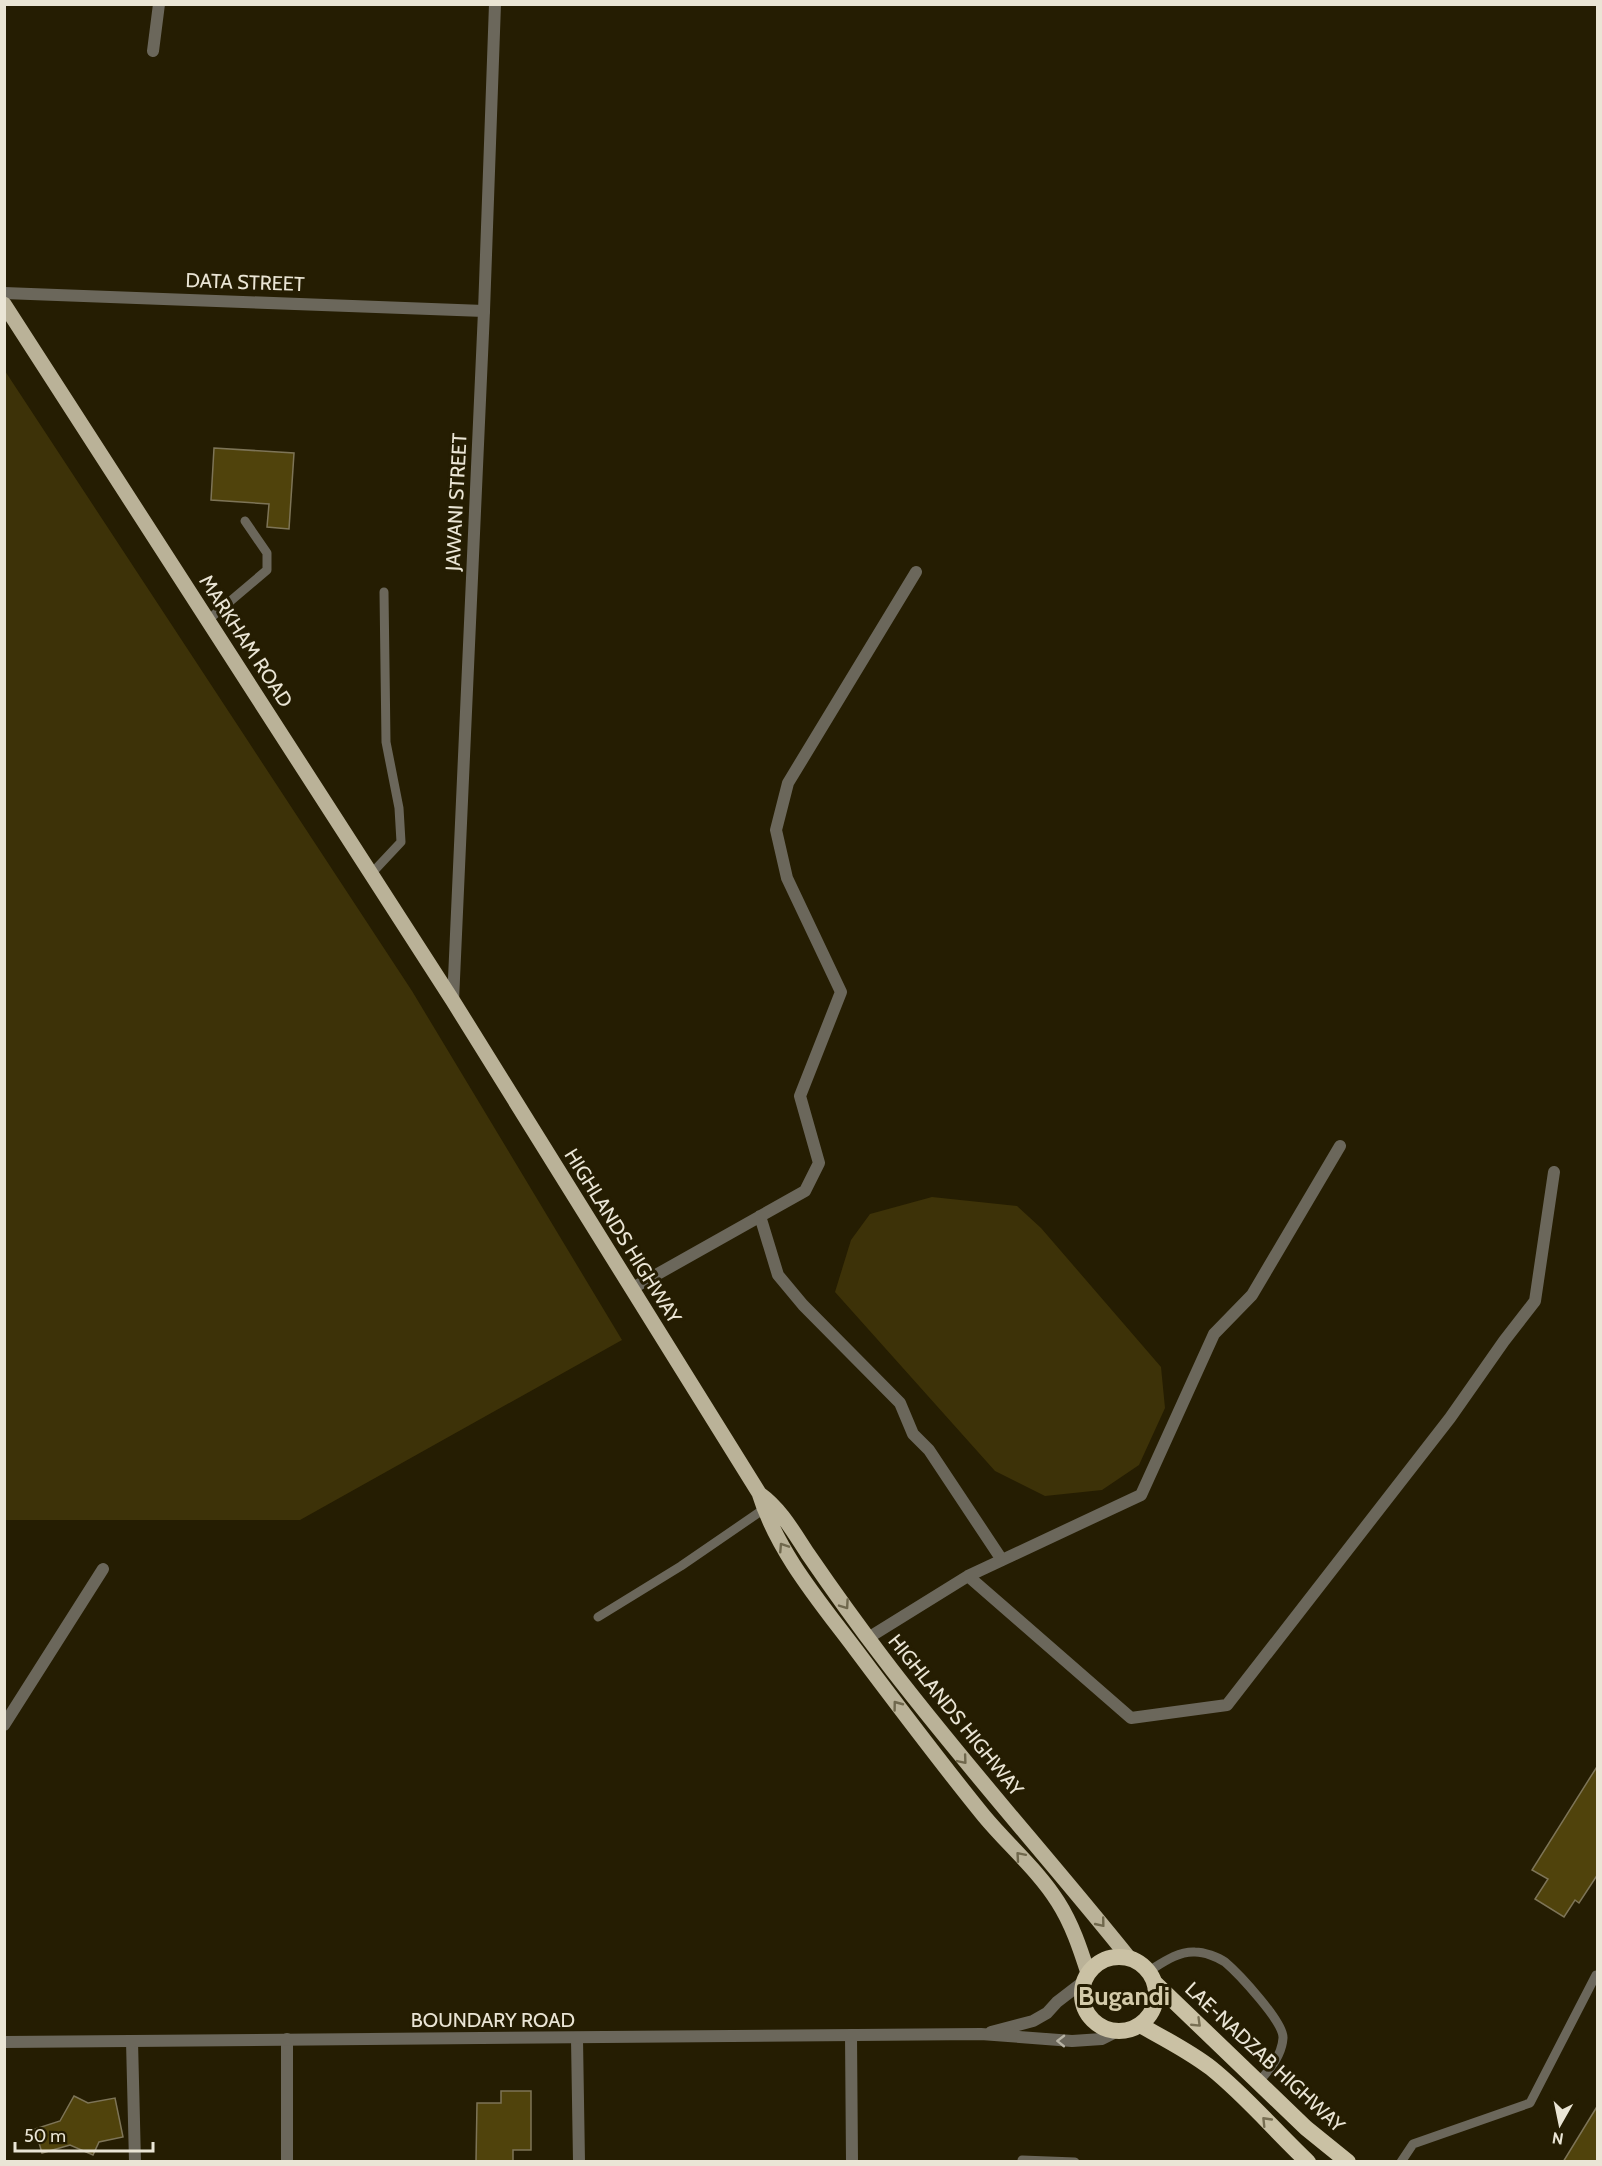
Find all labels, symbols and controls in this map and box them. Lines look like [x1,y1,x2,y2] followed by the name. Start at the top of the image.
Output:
[185,268,305,296] street label: DATA STREET
[440,432,472,573] street label: JAWANI STREET
[194,570,298,712] street label: MARKHAM ROAD
[559,1144,687,1328] street label: HIGHLANDS HIGHWAY
[779,1543,790,1554] one-way arrow
[838,1599,849,1610] one-way arrow
[883,1629,1029,1801] street label: HIGHLANDS HIGHWAY
[894,1701,905,1712] one-way arrow
[956,1753,967,1764] one-way arrow
[1017,1852,1028,1863] one-way arrow
[1094,1916,1105,1927] one-way arrow
[1180,1977,1350,2138] street label: LAE-NADZAB HIGHWAY
[1078,1980,1170,2012] district label: Bugandi
[411,2008,575,2032] street label: BOUNDARY ROAD
[1191,2016,1201,2027] one-way arrow
[1057,2035,1066,2047] one-way arrow
[1530,2094,1590,2154] north arrow
[15,2115,153,2153] scale bar
[1262,2117,1273,2127] one-way arrow
[24,2125,66,2147] text: 50 m
[1551,2128,1565,2149] text: N

